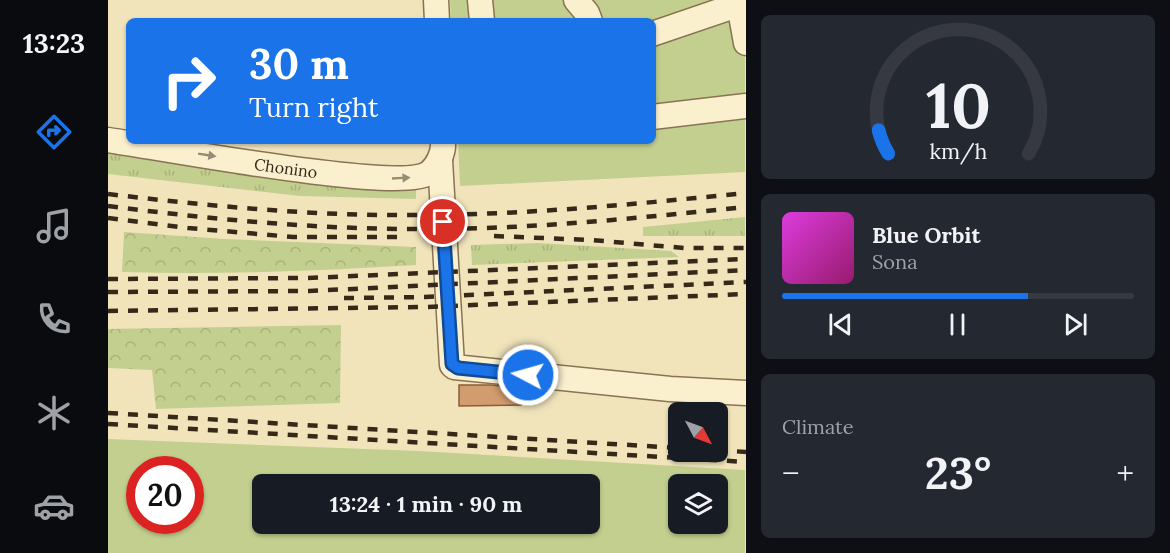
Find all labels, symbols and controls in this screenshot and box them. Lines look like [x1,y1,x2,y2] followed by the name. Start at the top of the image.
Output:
[23,26,85,60] text: 13:23
[249,37,349,91] text: 30 m
[150,42,228,120] icon: right
[925,65,991,145] text: 10
[249,90,378,124] text: Turn right
[33,111,75,153] icon: directions
[929,138,987,166] text: km/h
[198,151,217,160] one-way arrow
[253,154,319,182] street label: Chonino
[391,174,410,183] one-way arrow
[417,196,468,247] pin
[33,205,75,247] icon: music
[426,205,459,238] icon: arrive
[872,221,980,249] text: Blue Orbit
[872,249,918,274] text: Sona
[33,298,75,340] icon: phone
[824,308,857,341] icon: previous
[941,308,974,341] icon: pause
[1059,308,1092,341] icon: next
[496,343,560,407] position arrow
[33,392,75,434] icon: climate
[668,402,728,462] north arrow
[668,402,728,534] map controls
[782,414,854,439] text: Climate
[925,444,991,501] text: 23°
[782,452,800,494] text: −
[1116,452,1134,494] text: +
[126,456,204,534] speed limit sign: 20
[668,474,728,534] button: layers
[33,485,75,527] icon: car
[330,490,522,518] text: 13:24 · 1 min · 90 m

